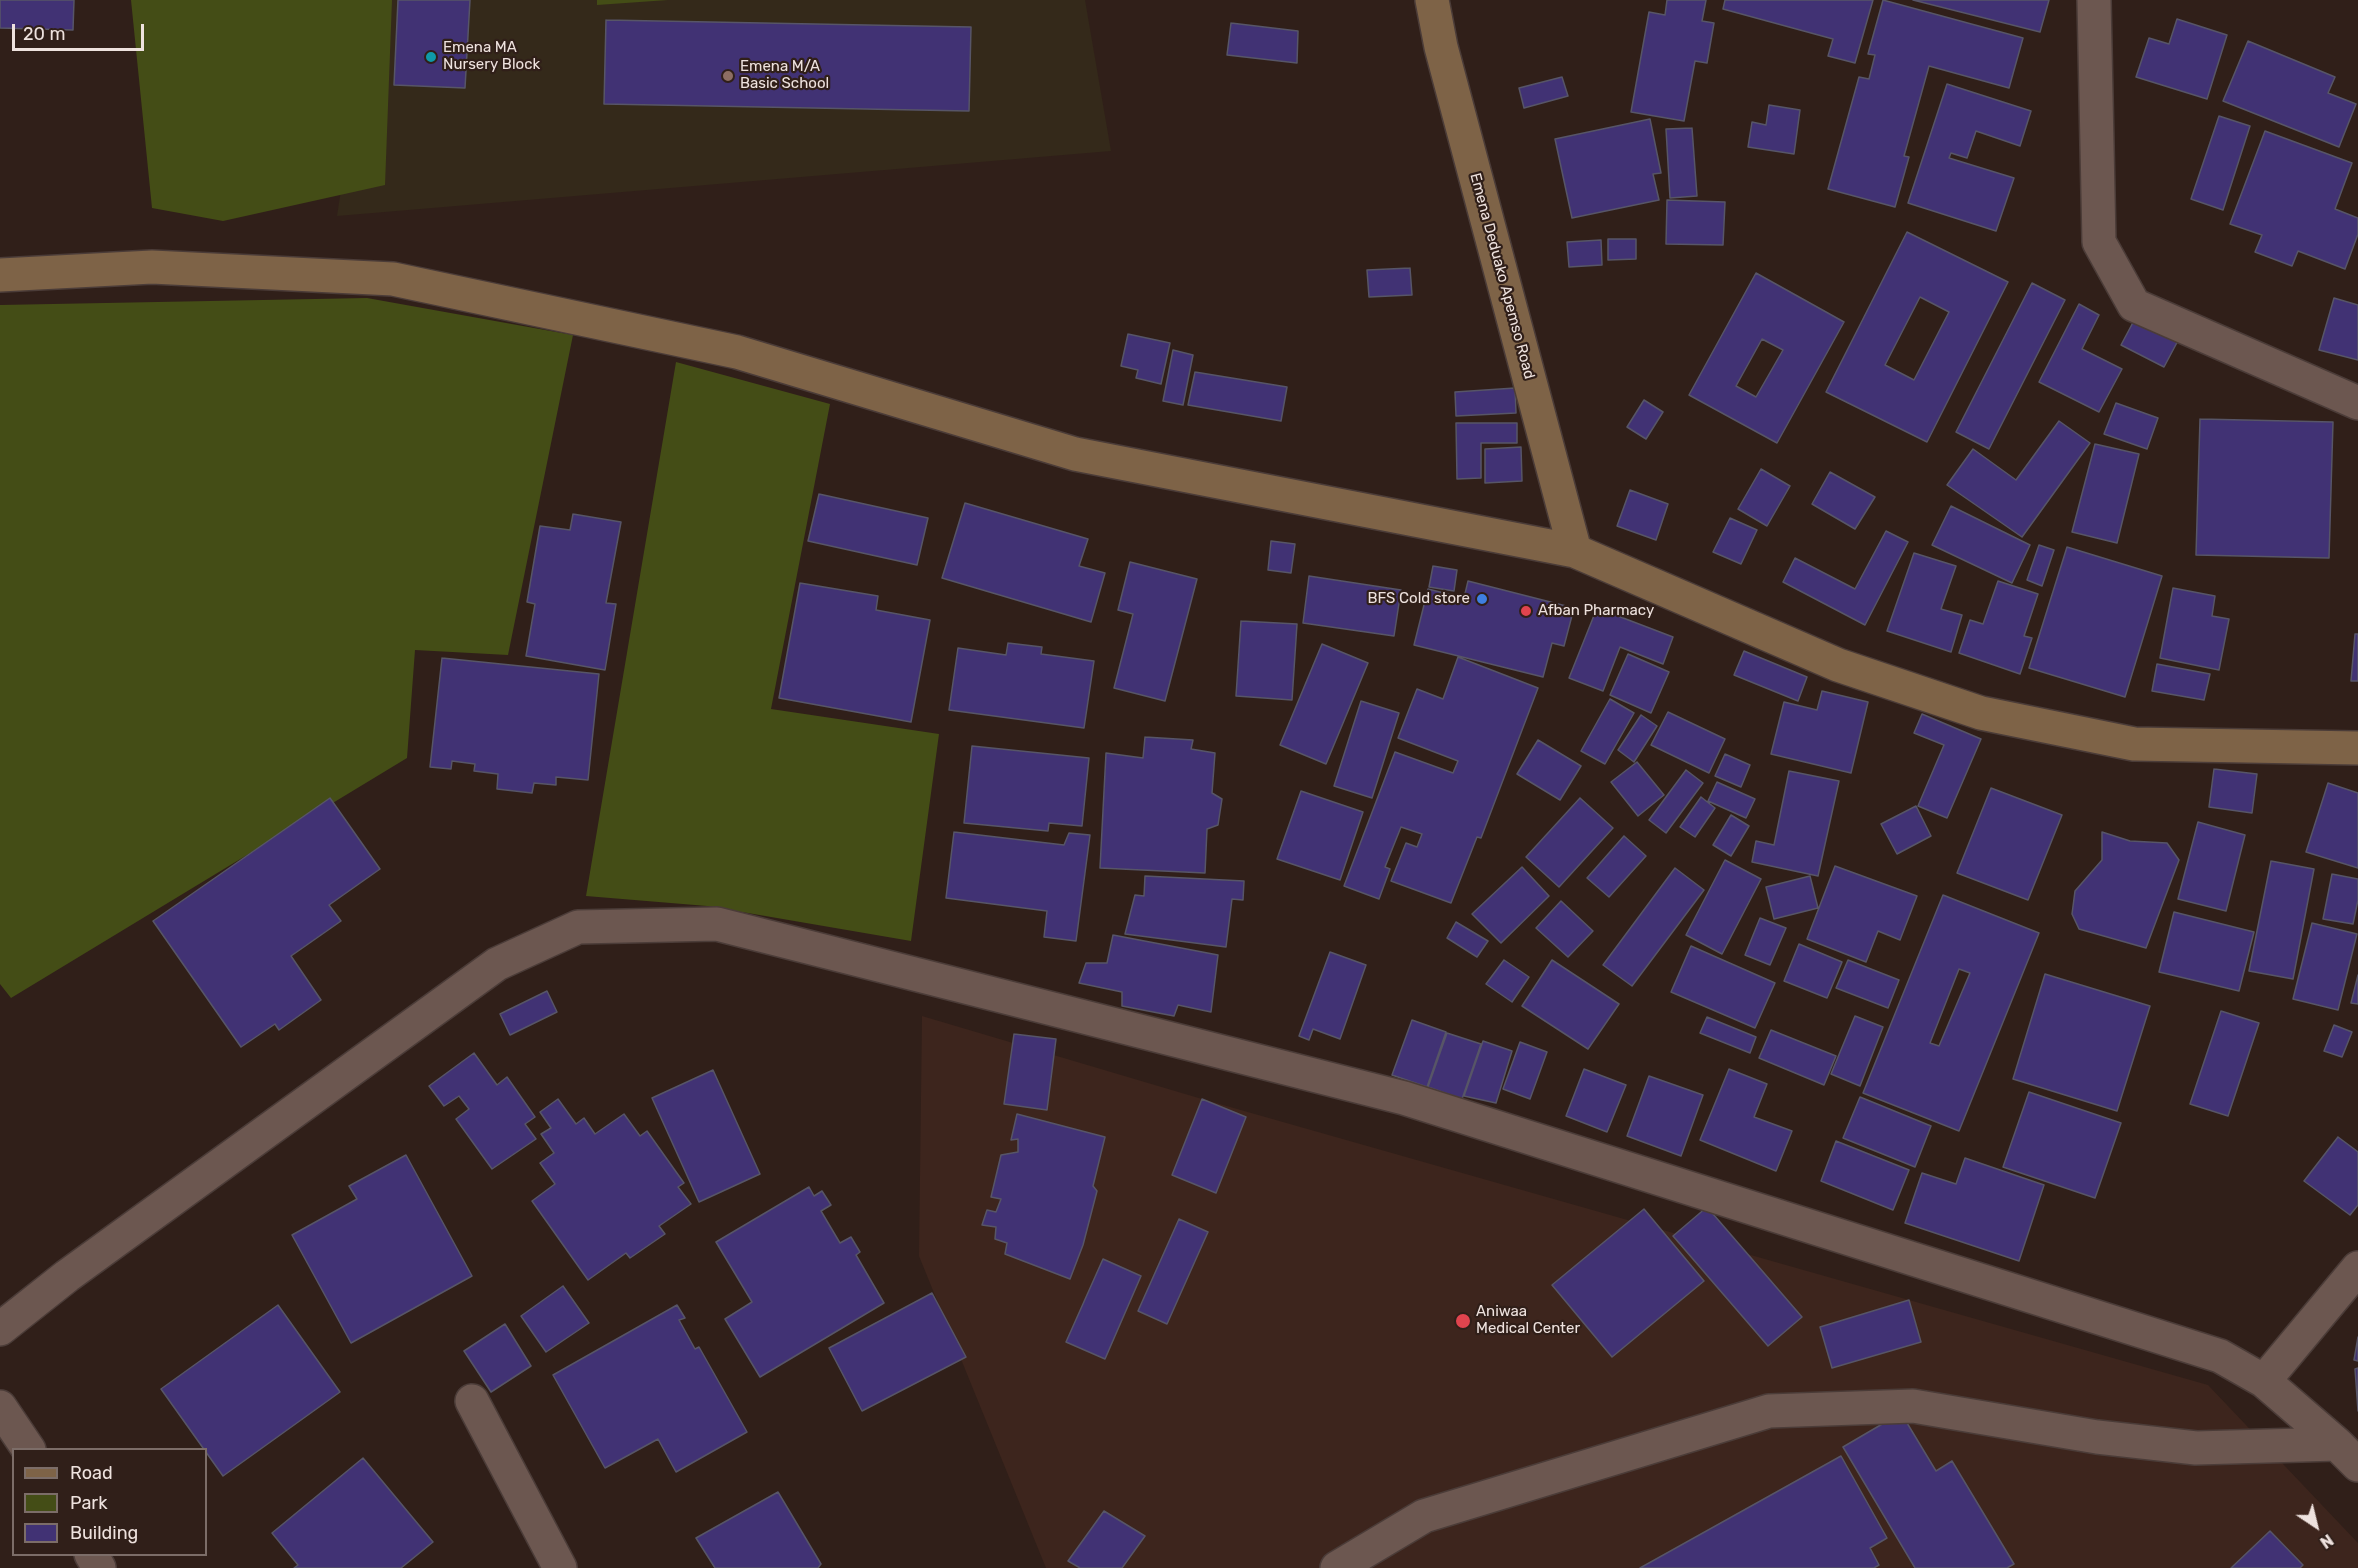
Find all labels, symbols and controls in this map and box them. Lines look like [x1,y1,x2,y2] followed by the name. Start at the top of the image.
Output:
[15,12,147,50] scale bar
[23,23,65,45] text: 20 m
[443,39,540,74] place label: Emena MA Nursery Block
[424,50,438,64] marker: Emena MA Nursery Block
[740,58,829,93] place label: Emena M/A Basic School
[721,69,735,83] marker: Emena M/A Basic School
[1466,171,1538,381] street label: Emena Deduako Apemso Road
[1367,590,1470,608] place label: BFS Cold store
[1475,592,1489,606] marker: BFS Cold store
[1538,602,1654,620] place label: Afban Pharmacy
[1519,604,1533,618] marker: Afban Pharmacy
[1476,1303,1580,1338] place label: Aniwaa Medical Center
[1454,1312,1472,1330] marker: Aniwaa Medical Center
[12,1448,207,1556] legend
[70,1462,113,1484] text: Road
[70,1492,107,1514] text: Park
[2286,1496,2346,1556] north arrow
[70,1522,138,1544] text: Building
[2316,1530,2337,1552] text: N

